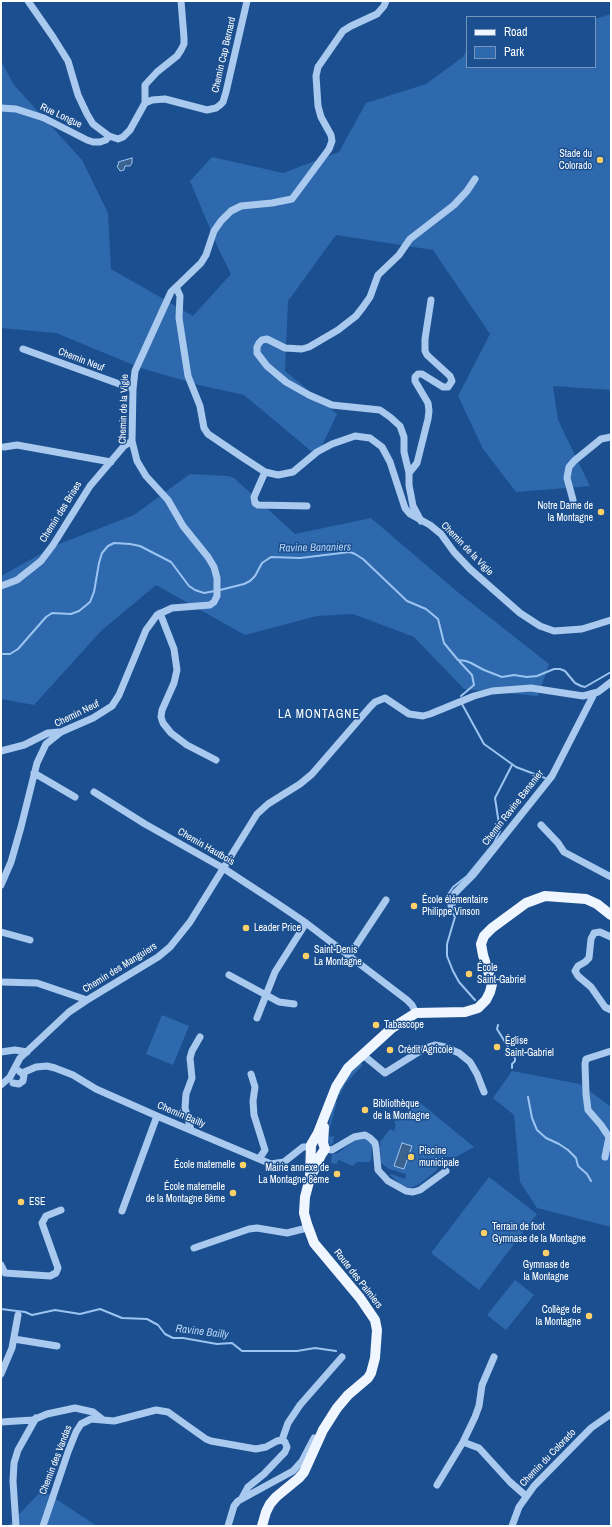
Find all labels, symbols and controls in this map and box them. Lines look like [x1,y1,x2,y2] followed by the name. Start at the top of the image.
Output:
[209,16,239,94] street label: Chemin Cap Bernard
[466,16,596,68] legend
[504,24,528,40] text: Road
[504,44,524,60] text: Park
[38,101,84,131] street label: Rue Longue
[559,148,592,172] place label: Stade du Colorado
[595,155,605,165] marker: Stade du Colorado
[56,346,106,374] street label: Chemin Neuf
[117,374,131,444] street label: Chemin de la Vigie
[37,479,85,545] street label: Chemin des Brises
[537,500,593,524] place label: Notre Dame de la Montagne
[596,507,606,517] marker: Notre Dame de la Montagne
[438,520,496,578] street label: Chemin de la Vigie
[279,541,351,555] water label: Ravine Bananiers
[53,698,101,730] street label: Chemin Neuf
[278,708,360,722] district label: LA MONTAGNE
[480,768,546,848] street label: Chemin Ravine Bananier
[175,826,237,868] street label: Chemin Hautbois
[422,894,488,918] place label: École élémentaire Philippe Vinson
[409,901,419,911] marker: École élémentaire Philippe Vinson
[254,922,301,934] place label: Leader Price
[241,923,251,933] marker: Leader Price
[81,940,159,996] street label: Chemin des Manguiers
[314,944,362,968] place label: Saint-Denis La Montagne
[301,951,311,961] marker: Saint-Denis La Montagne
[477,962,526,986] place label: École Saint-Gabriel
[464,969,474,979] marker: École Saint-Gabriel
[384,1019,424,1031] place label: Tabascope
[371,1020,381,1030] marker: Tabascope
[505,1035,554,1058] place label: Église Saint-Gabriel
[492,1042,502,1052] marker: Église Saint-Gabriel
[398,1044,453,1056] place label: Crédit Agricole
[385,1045,395,1055] marker: Crédit Agricole
[373,1098,430,1122] place label: Bibliothèque de la Montagne
[155,1100,207,1130] street label: Chemin Bailly
[360,1105,370,1115] marker: Bibliothèque de la Montagne
[419,1145,459,1168] place label: Piscine municipale
[406,1152,416,1162] marker: Piscine municipale
[174,1159,235,1171] place label: École maternelle
[238,1160,248,1170] marker: École maternelle
[258,1162,329,1186] place label: Mairie annexe de La Montagne 8ème
[332,1169,342,1179] marker: Mairie annexe de La Montagne 8ème
[146,1181,225,1204] place label: École maternelle de la Montagne 8ème
[228,1188,238,1198] marker: École maternelle de la Montagne 8ème
[29,1196,45,1208] place label: ESE
[16,1197,26,1207] marker: ESE
[492,1221,586,1244] place label: Terrain de foot Gymnase de la Montagne
[479,1228,489,1238] marker: Terrain de foot Gymnase de la Montagne
[331,1247,385,1311] street label: Route des Palmiers
[541,1248,551,1258] marker: Gymnase de la Montagne
[523,1259,569,1282] place label: Gymnase de la Montagne
[536,1304,581,1328] place label: Collège de la Montagne
[584,1311,594,1321] marker: Collège de la Montagne
[175,1322,229,1342] water label: Ravine Bailly
[37,1423,75,1497] street label: Chemin des Vandas
[517,1427,579,1489] street label: Chemin du Colorado

